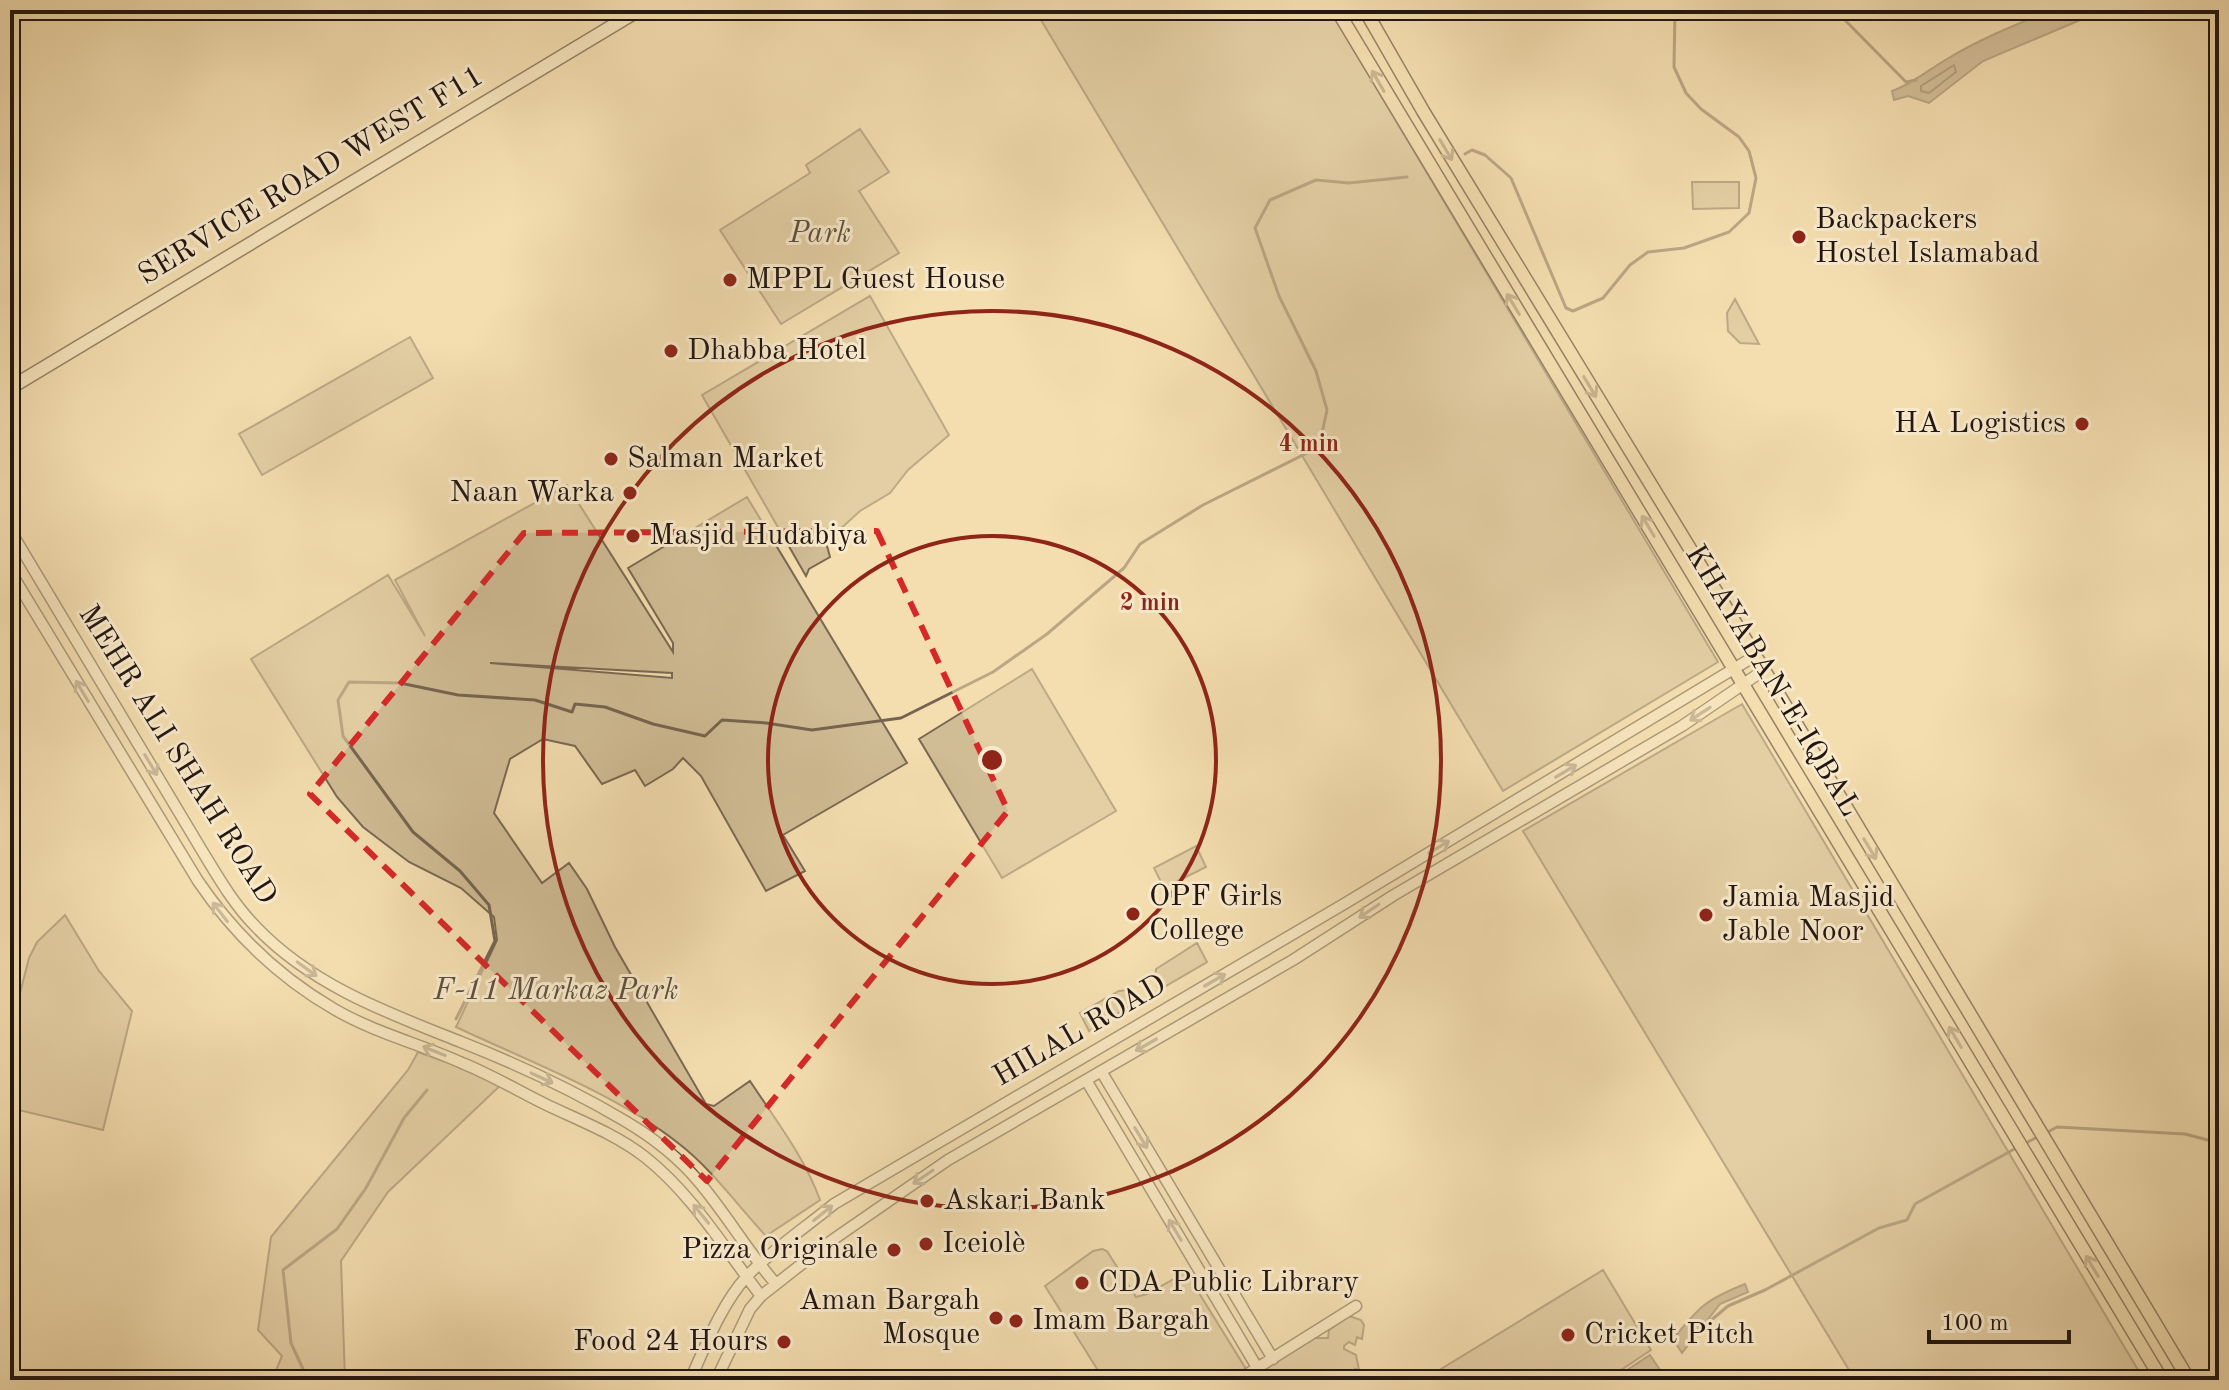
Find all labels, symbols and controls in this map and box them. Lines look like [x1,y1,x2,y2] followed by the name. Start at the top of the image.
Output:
[133,61,489,291] street label: SERVICE ROAD WEST F11
[1370,70,1386,93] one-way arrow
[1439,138,1455,161] one-way arrow
[1815,205,2040,269] place label: Backpackers Hostel Islamabad
[788,219,851,249] park label: Park
[1790,228,1808,246] marker: Backpackers Hostel Islamabad
[746,265,1005,295] place label: MPPL Guest House
[721,271,739,289] marker: MPPL Guest House
[1505,293,1521,316] one-way arrow
[687,336,866,366] place label: Dhabba Hotel
[662,342,680,360] marker: Dhabba Hotel
[1582,375,1598,398] one-way arrow
[1894,409,2066,439] place label: HA Logistics
[2073,415,2091,433] marker: HA Logistics
[1279,433,1339,457] text: 4 min
[627,444,824,474] place label: Salman Market
[602,450,620,468] marker: Salman Market
[449,478,614,508] place label: Naan Warka
[621,484,639,502] marker: Naan Warka
[1640,515,1656,538] one-way arrow
[649,521,867,551] place label: Masjid Hudabiya
[624,527,642,545] marker: Masjid Hudabiya
[1679,540,1865,822] street label: KHAYABAN-E-IQBAL
[1120,592,1180,616] text: 2 min
[72,600,282,910] street label: MEHR ALI SHAH ROAD
[74,680,90,703] one-way arrow
[1689,707,1712,723] one-way arrow
[978,746,1006,774] centre of rings
[143,753,159,776] one-way arrow
[1554,763,1577,779] one-way arrow
[1862,837,1878,860] one-way arrow
[1427,839,1450,855] one-way arrow
[1149,882,1282,946] place label: OPF Girls College
[1722,883,1895,947] place label: Jamia Masjid Jable Noor
[211,902,228,923] one-way arrow
[1359,903,1381,920] one-way arrow
[1124,905,1142,923] marker: OPF Girls College
[1697,906,1715,924] marker: Jamia Masjid Jable Noor
[296,961,318,977] one-way arrow
[989,970,1171,1092] street label: HILAL ROAD
[1203,972,1226,988] one-way arrow
[433,976,678,1006] park label: F-11 Markaz Park
[1947,1026,1963,1049] one-way arrow
[1135,1037,1158,1053] one-way arrow
[422,1043,447,1058] one-way arrow
[530,1071,554,1087] one-way arrow
[1133,1126,1149,1149] one-way arrow
[912,1169,934,1185] one-way arrow
[943,1186,1105,1216] place label: Askari Bank
[918,1192,936,1210] marker: Askari Bank
[692,1204,709,1225] one-way arrow
[812,1204,833,1222] one-way arrow
[1167,1219,1183,1242] one-way arrow
[942,1229,1026,1259] place label: Iceiolè
[681,1235,878,1265] place label: Pizza Originale
[917,1235,935,1253] marker: Iceiolè
[885,1241,903,1259] marker: Pizza Originale
[2084,1255,2100,1278] one-way arrow
[1098,1268,1359,1298] place label: CDA Public Library
[1073,1274,1091,1292] marker: CDA Public Library
[799,1286,980,1350] place label: Aman Bargah Mosque
[1929,1294,2069,1344] scale bar
[1032,1306,1210,1336] place label: Imam Bargah
[987,1309,1005,1327] marker: Aman Bargah Mosque
[1007,1312,1025,1330] marker: Imam Bargah
[1941,1312,2009,1336] text: 100 m
[1584,1320,1754,1350] place label: Cricket Pitch
[1559,1326,1577,1344] marker: Cricket Pitch
[573,1327,768,1357] place label: Food 24 Hours
[775,1333,793,1351] marker: Food 24 Hours

